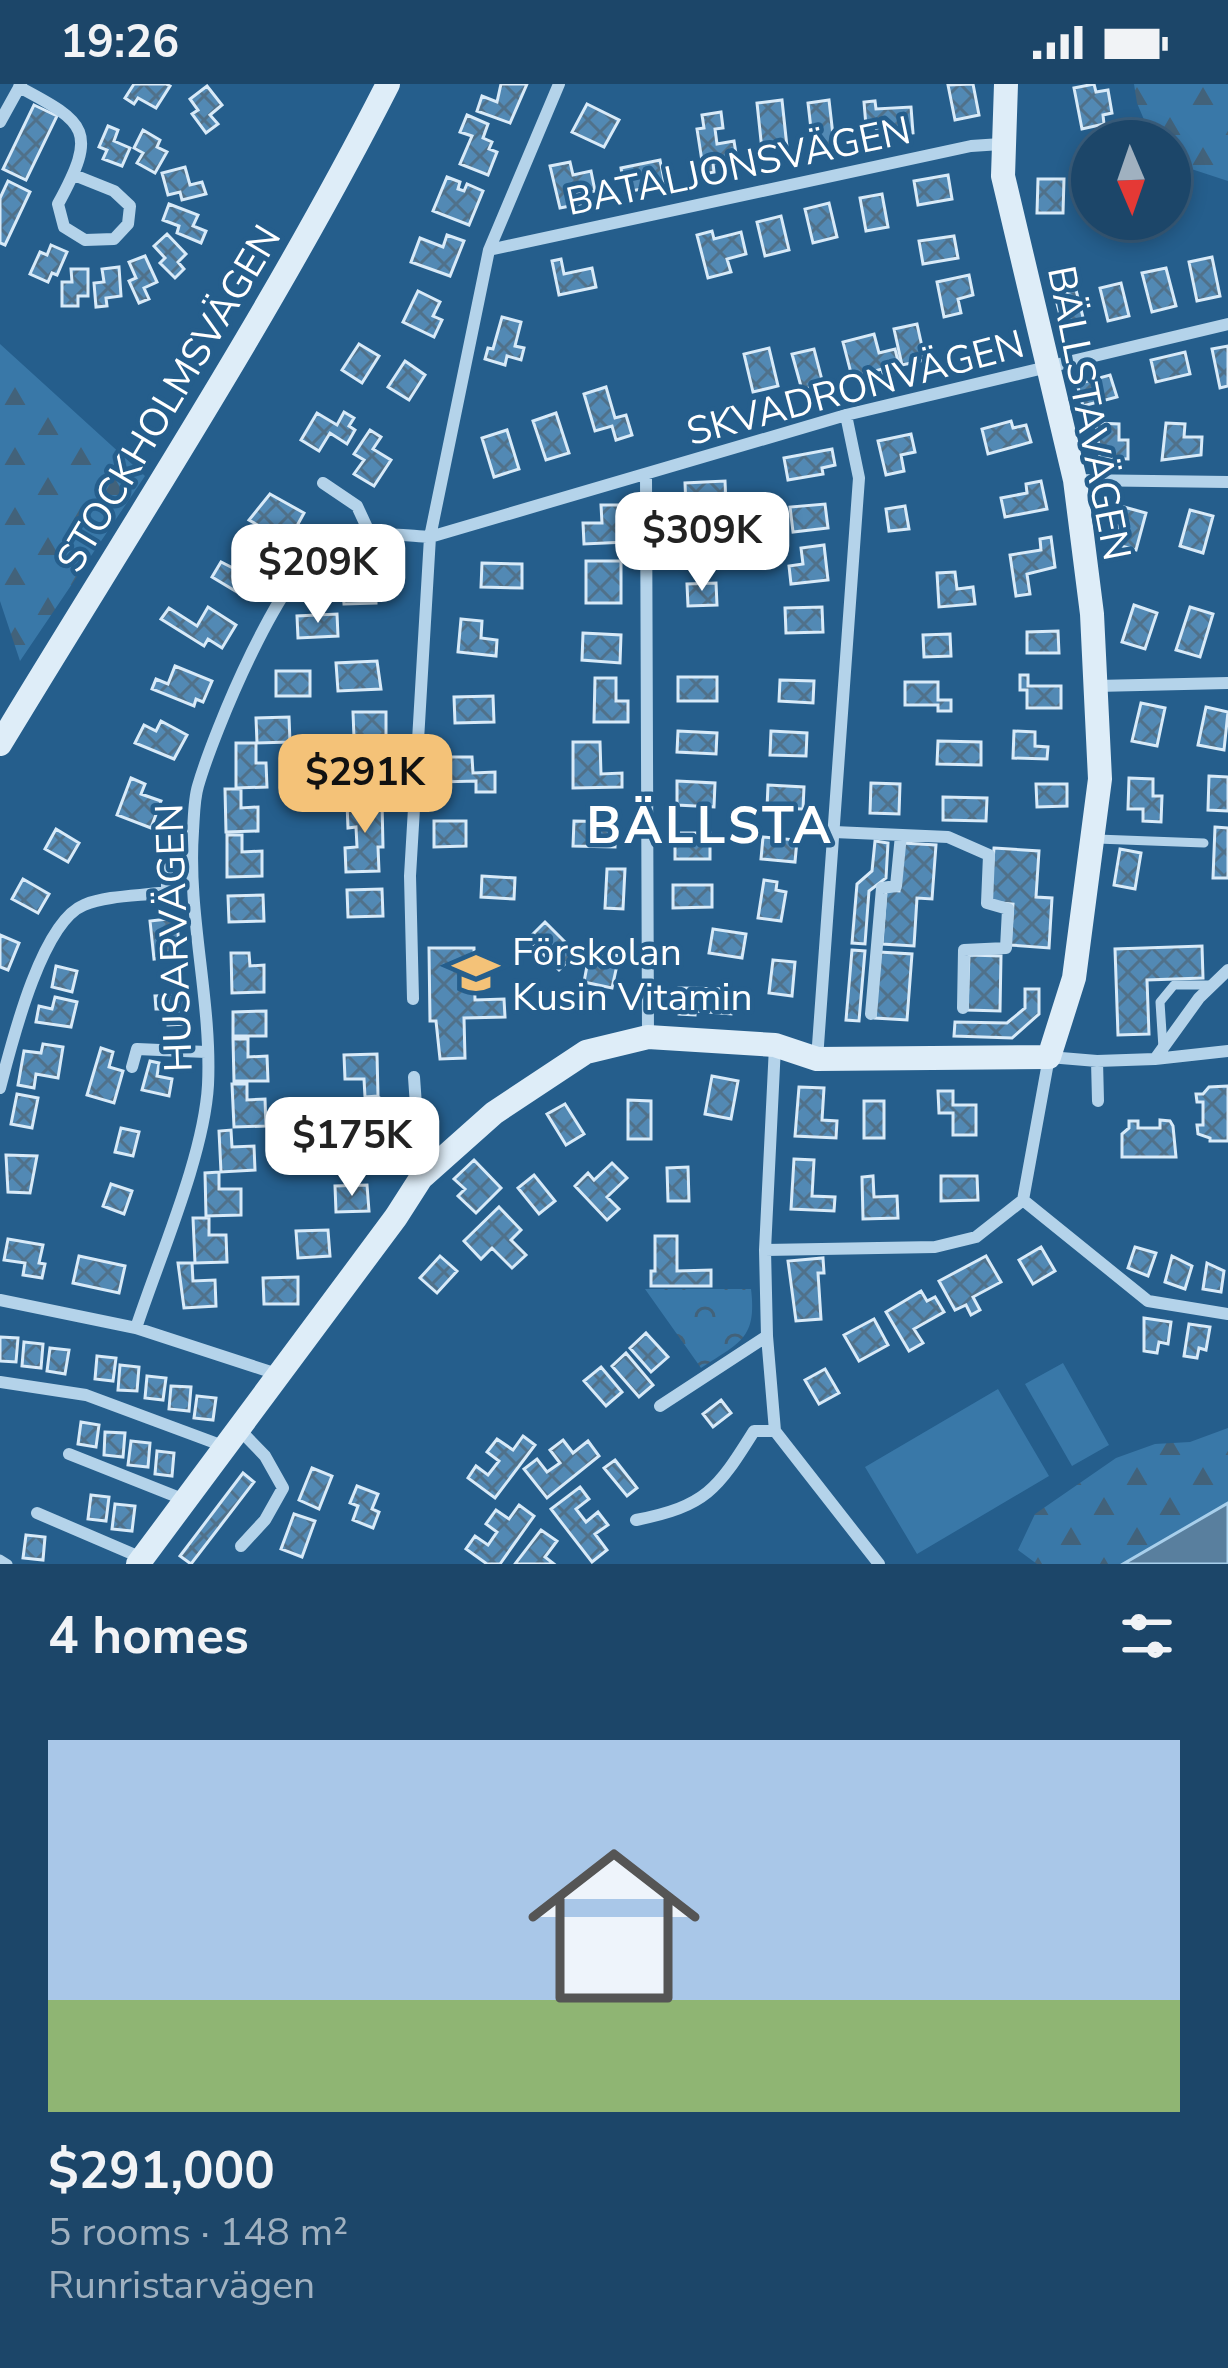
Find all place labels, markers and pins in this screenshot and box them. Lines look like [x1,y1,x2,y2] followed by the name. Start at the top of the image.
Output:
[618,492,786,594] pin: $309K
[234,524,402,626] pin: $209K
[281,734,449,836] pin: $291K
[512,926,753,1024] place label: Förskolan Kusin Vitamin
[451,948,501,998] school or university icon: Förskolan Kusin Vitamin
[268,1097,436,1199] pin: $175K

